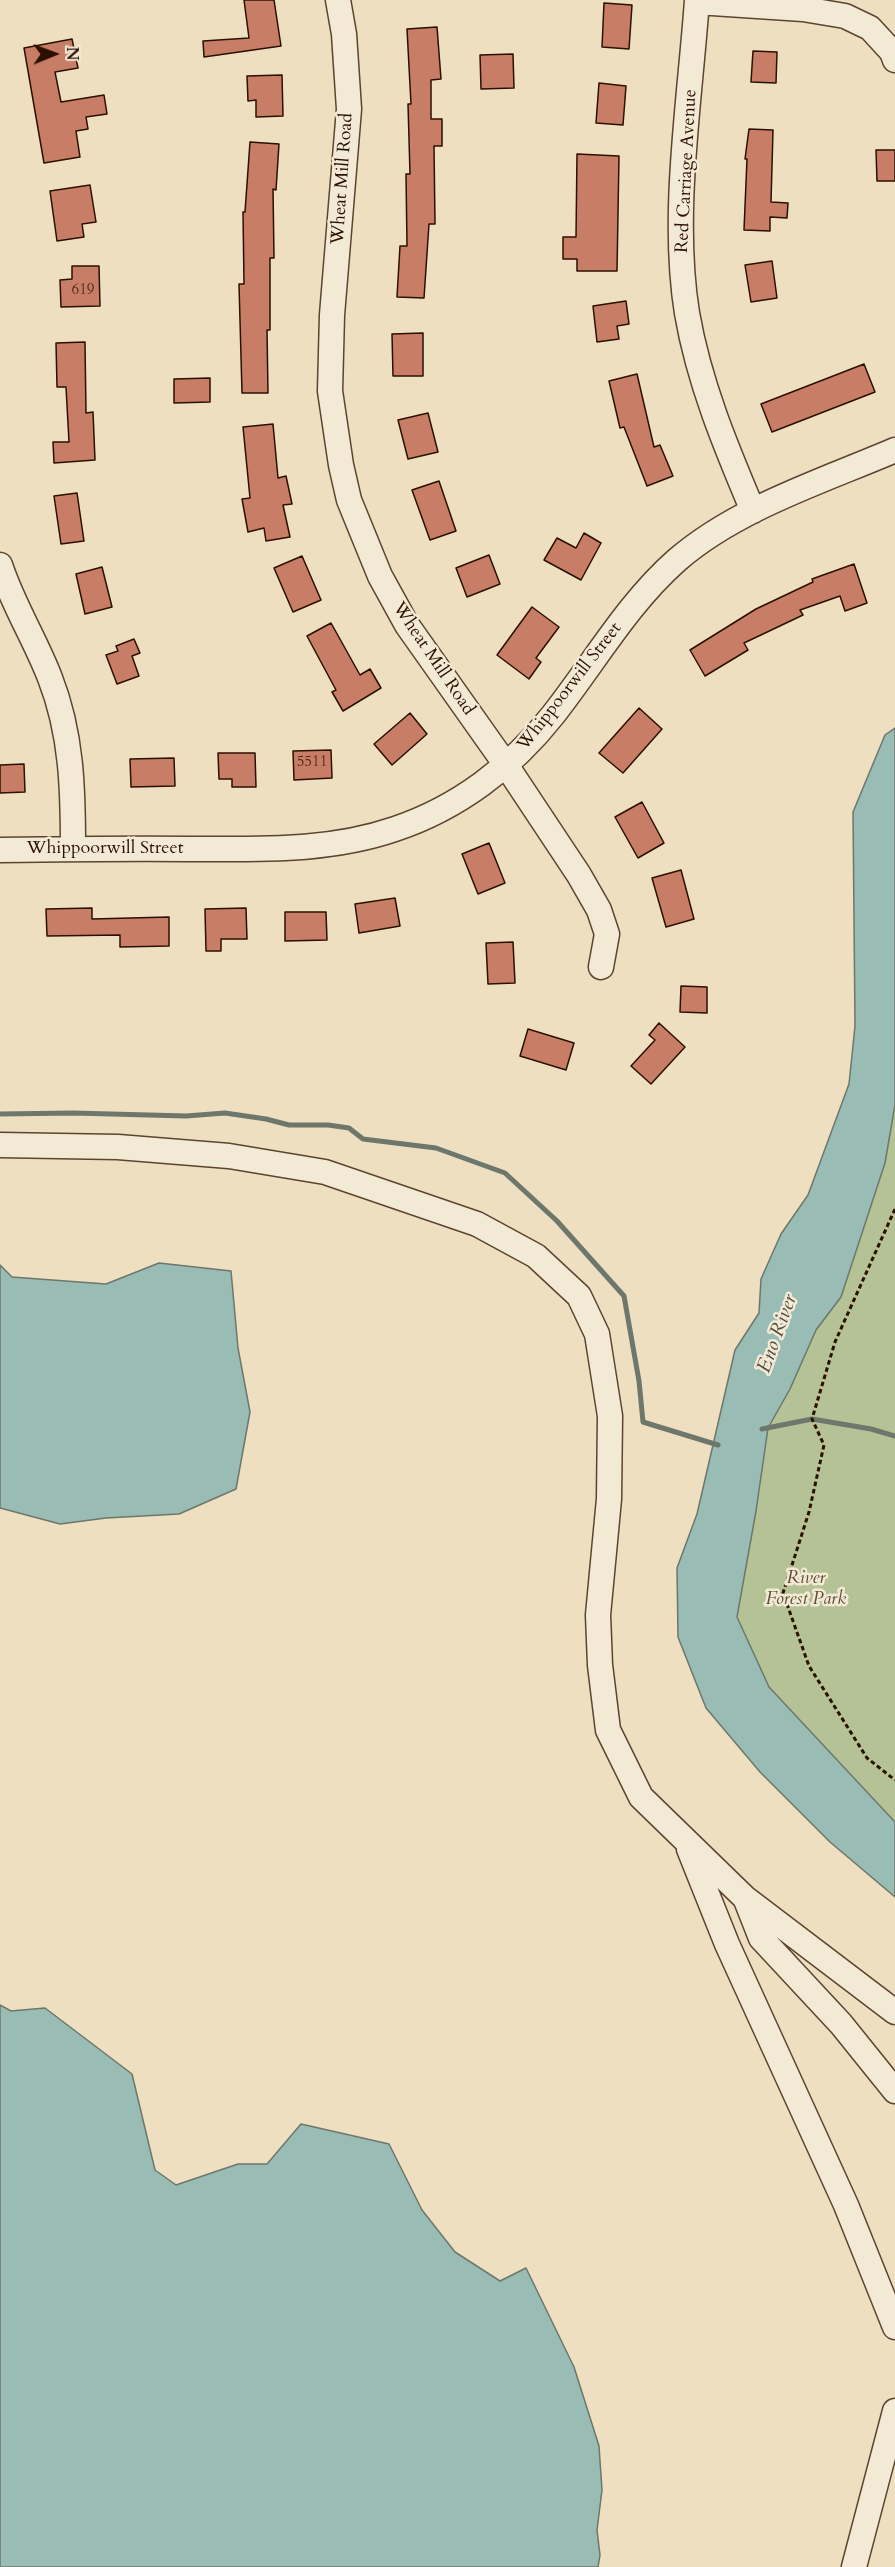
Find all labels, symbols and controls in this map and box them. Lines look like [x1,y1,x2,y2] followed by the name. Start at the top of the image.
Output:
[24,24,84,84] north arrow
[61,47,83,61] text: N
[672,89,702,253] street label: Red Carriage Avenue
[328,113,358,245] street label: Wheat Mill Road
[71,282,95,300] house number: 619
[387,598,479,720] street label: Wheat Mill Road
[513,619,627,755] street label: Whippoorwill Street
[297,754,327,772] house number: 5511
[27,838,183,860] street label: Whippoorwill Street
[753,1292,803,1376] water label: Eno River
[766,1568,846,1610] park label: River Forest Park

